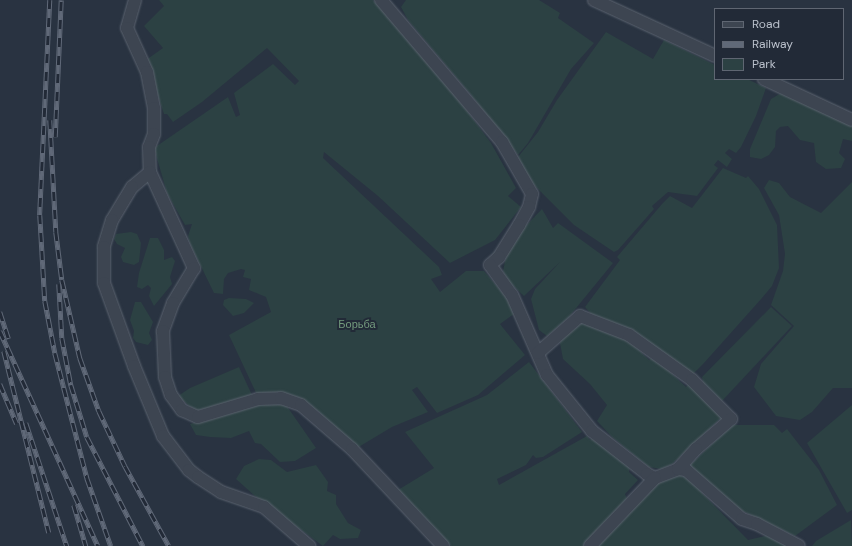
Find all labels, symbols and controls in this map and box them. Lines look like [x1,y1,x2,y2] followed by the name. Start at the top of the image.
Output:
[714,8,844,80] legend
[752,16,780,32] text: Road
[752,36,793,52] text: Railway
[752,56,776,72] text: Park
[338,317,376,331] park label: Борьба

